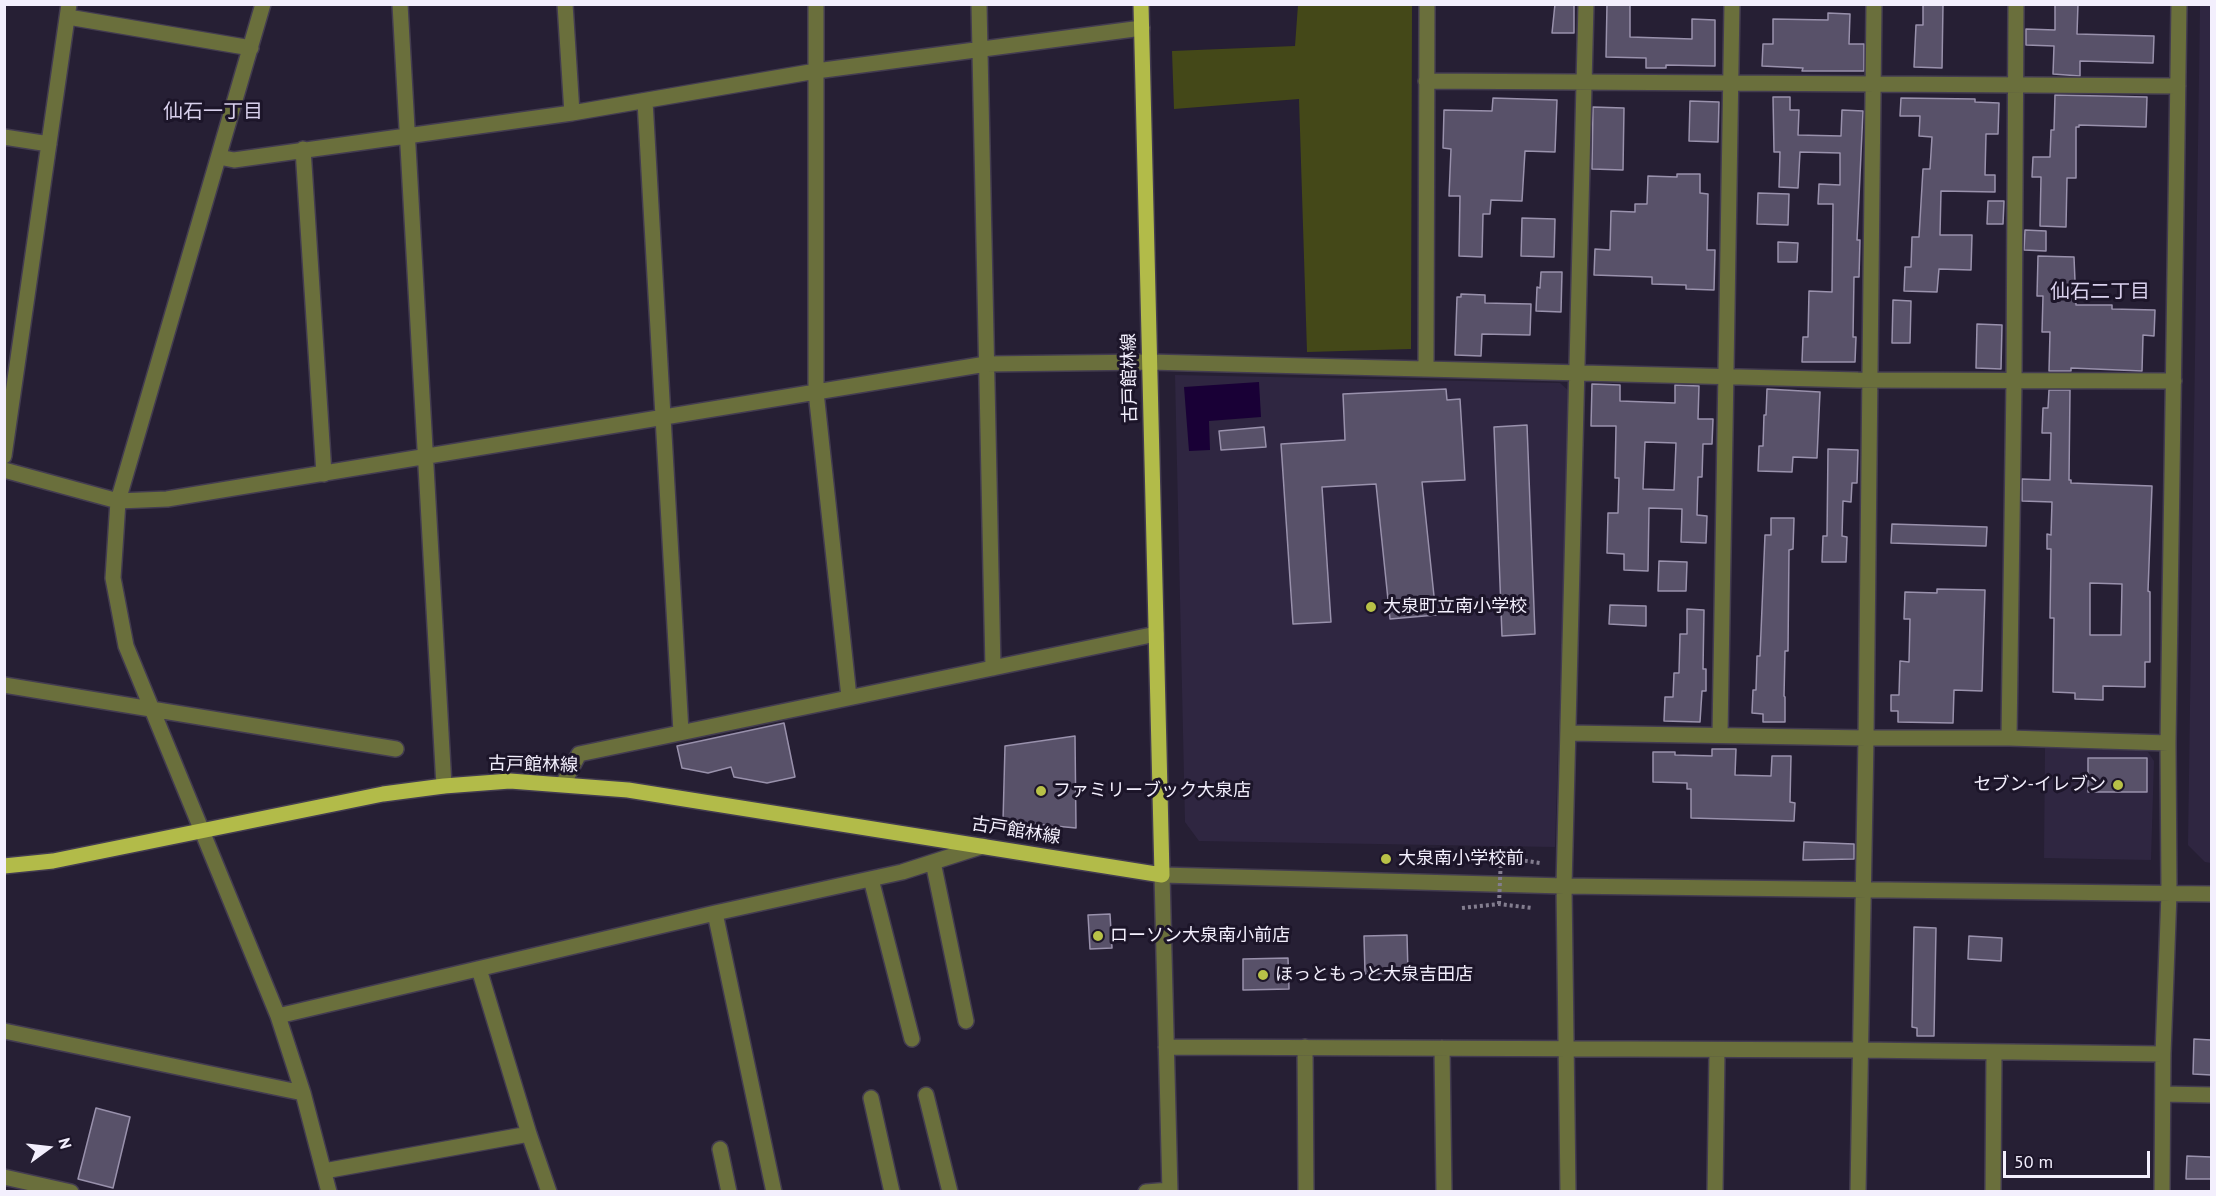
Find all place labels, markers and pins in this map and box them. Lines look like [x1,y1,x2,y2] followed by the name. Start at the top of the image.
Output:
[1383,596,1527,618] place label: 大泉町立南小学校
[1364,600,1378,614] marker: 大泉町立南小学校
[1974,774,2106,796] place label: セブン-イレブン
[2111,778,2125,792] marker: セブン-イレブン
[1053,780,1251,802] place label: ファミリーブック大泉店
[1034,784,1048,798] marker: ファミリーブック大泉店
[1398,848,1524,870] place label: 大泉南小学校前
[1379,852,1393,866] marker: 大泉南小学校前
[1110,925,1290,947] place label: ローソン大泉南小前店
[1091,929,1105,943] marker: ローソン大泉南小前店
[1275,964,1473,986] place label: ほっともっと大泉吉田店
[1256,968,1270,982] marker: ほっともっと大泉吉田店

